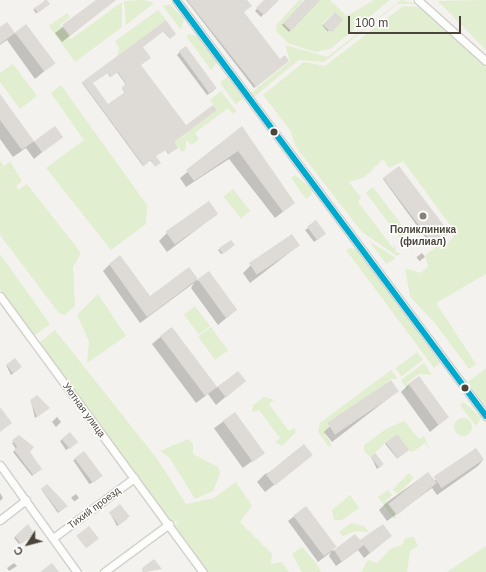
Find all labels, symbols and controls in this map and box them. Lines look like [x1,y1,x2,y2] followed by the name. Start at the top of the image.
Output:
[350,8,463,34] scale bar
[355,16,388,30] text: 100 m
[269,127,279,137] unlabelled marker
[417,210,429,222] marker: Поликлиника (филиал)
[390,223,456,246] place label: Поликлиника (филиал)
[60,380,108,440] street label: Уютная улица
[460,383,470,393] unlabelled marker
[66,484,122,532] street label: Тихий проезд
[8,524,48,564] north arrow
[11,544,25,558] text: С

